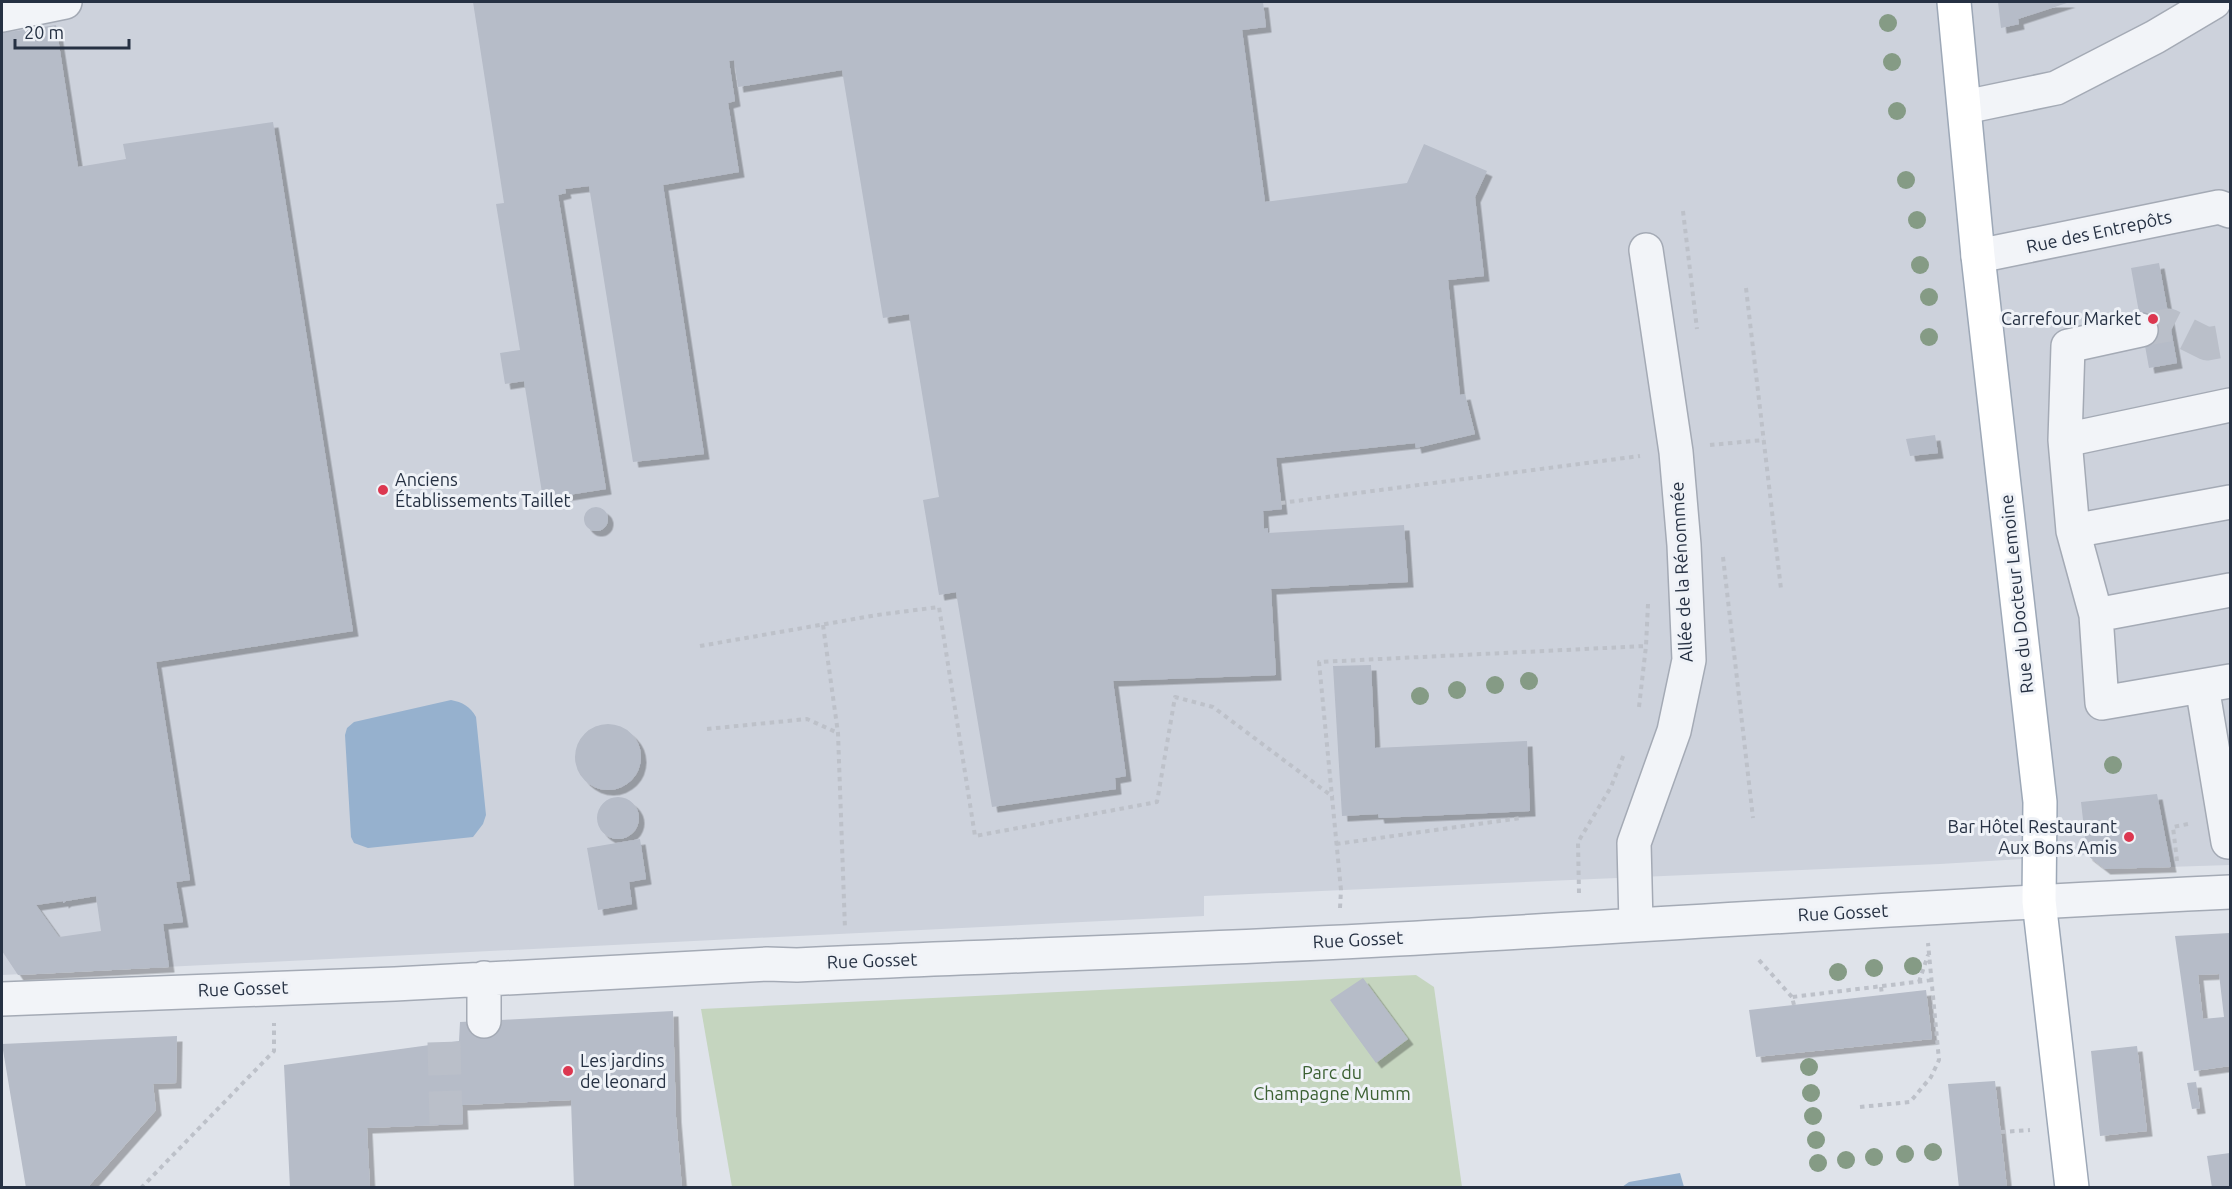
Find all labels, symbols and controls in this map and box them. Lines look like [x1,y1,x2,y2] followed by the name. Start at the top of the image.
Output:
[15,12,129,50] scale bar
[24,22,64,42] text: 20 m
[2024,206,2173,256] street label: Rue des Entrepôts
[2001,308,2141,328] place label: Carrefour Market
[2146,312,2160,326] marker: Carrefour Market
[395,469,571,510] place label: Anciens Établissements Taillet
[1666,481,1696,663] street label: Allée de la Rénommée
[376,483,390,497] marker: Anciens Établissements Taillet
[1996,494,2036,695] street label: Rue du Docteur Lemoine
[1948,816,2117,857] place label: Bar Hôtel Restaurant Aux Bons Amis
[2122,830,2136,844] marker: Bar Hôtel Restaurant Aux Bons Amis
[1797,900,1889,924] street label: Rue Gosset
[1312,927,1404,951] street label: Rue Gosset
[826,948,918,972] street label: Rue Gosset
[197,976,289,1000] street label: Rue Gosset
[580,1050,667,1091] place label: Les jardins de leonard
[1253,1062,1411,1103] park label: Parc du Champagne Mumm
[561,1064,575,1078] marker: Les jardins de leonard

